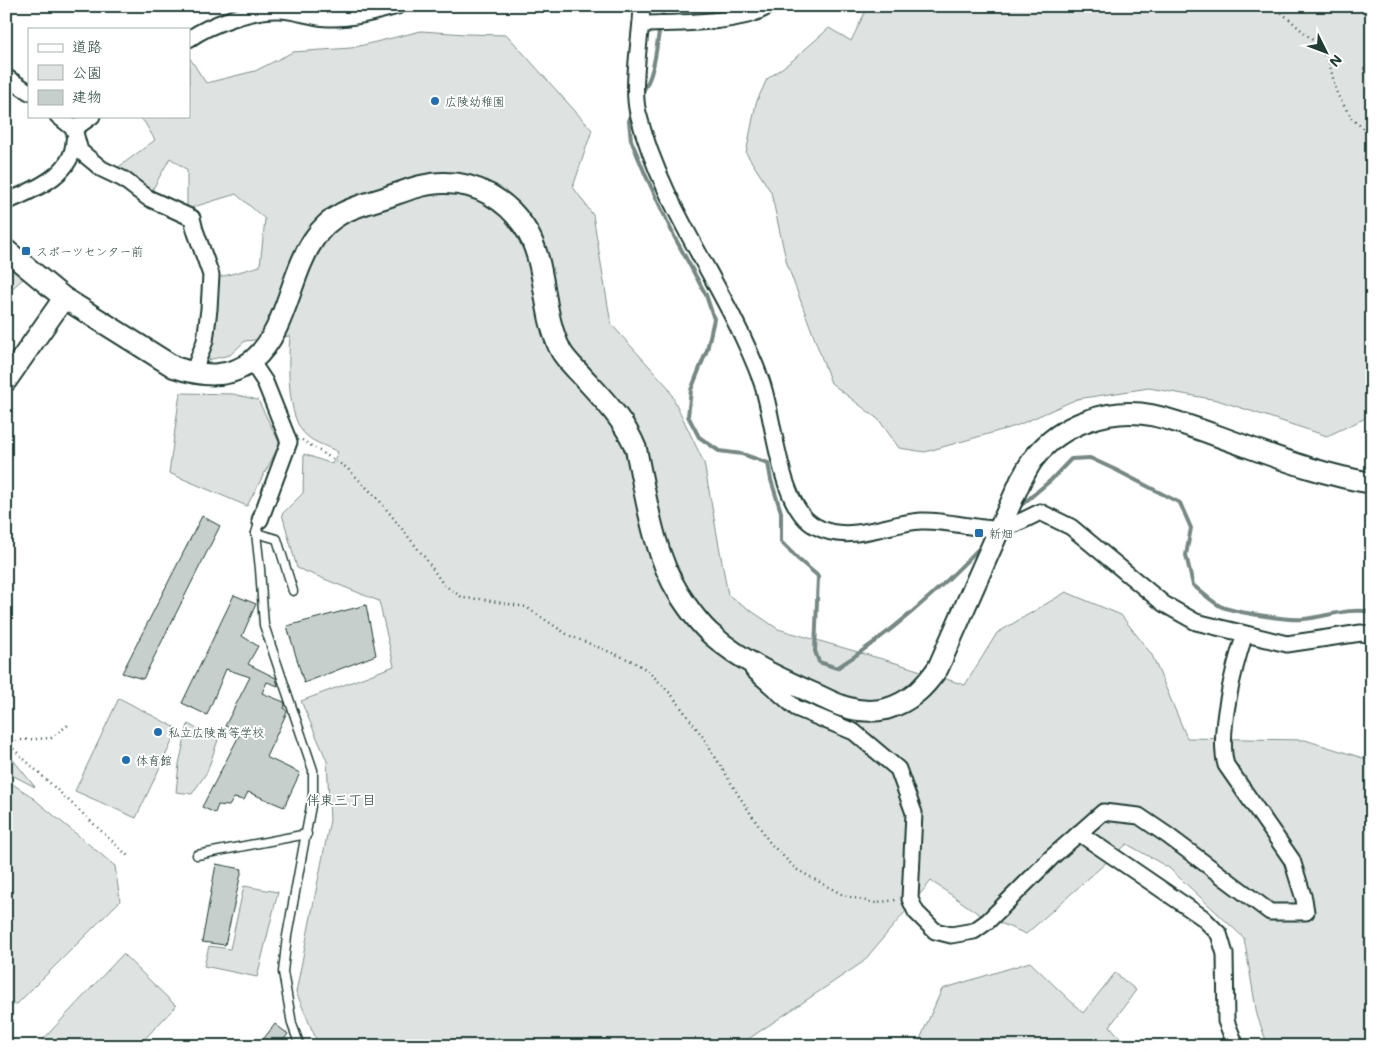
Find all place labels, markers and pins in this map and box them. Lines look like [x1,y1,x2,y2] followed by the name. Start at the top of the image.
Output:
[445,93,505,109] place label: 広陵幼稚園
[429,95,441,107] marker: 広陵幼稚園
[36,243,143,259] place label: スポーツセンター前
[20,245,32,257] marker: スポーツセンター前
[989,525,1013,541] place label: 新畑
[973,527,985,539] marker: 新畑
[168,724,264,740] place label: 私立広陵高等学校
[152,726,164,738] marker: 私立広陵高等学校
[136,752,172,768] place label: 体育館
[120,754,132,766] marker: 体育館

